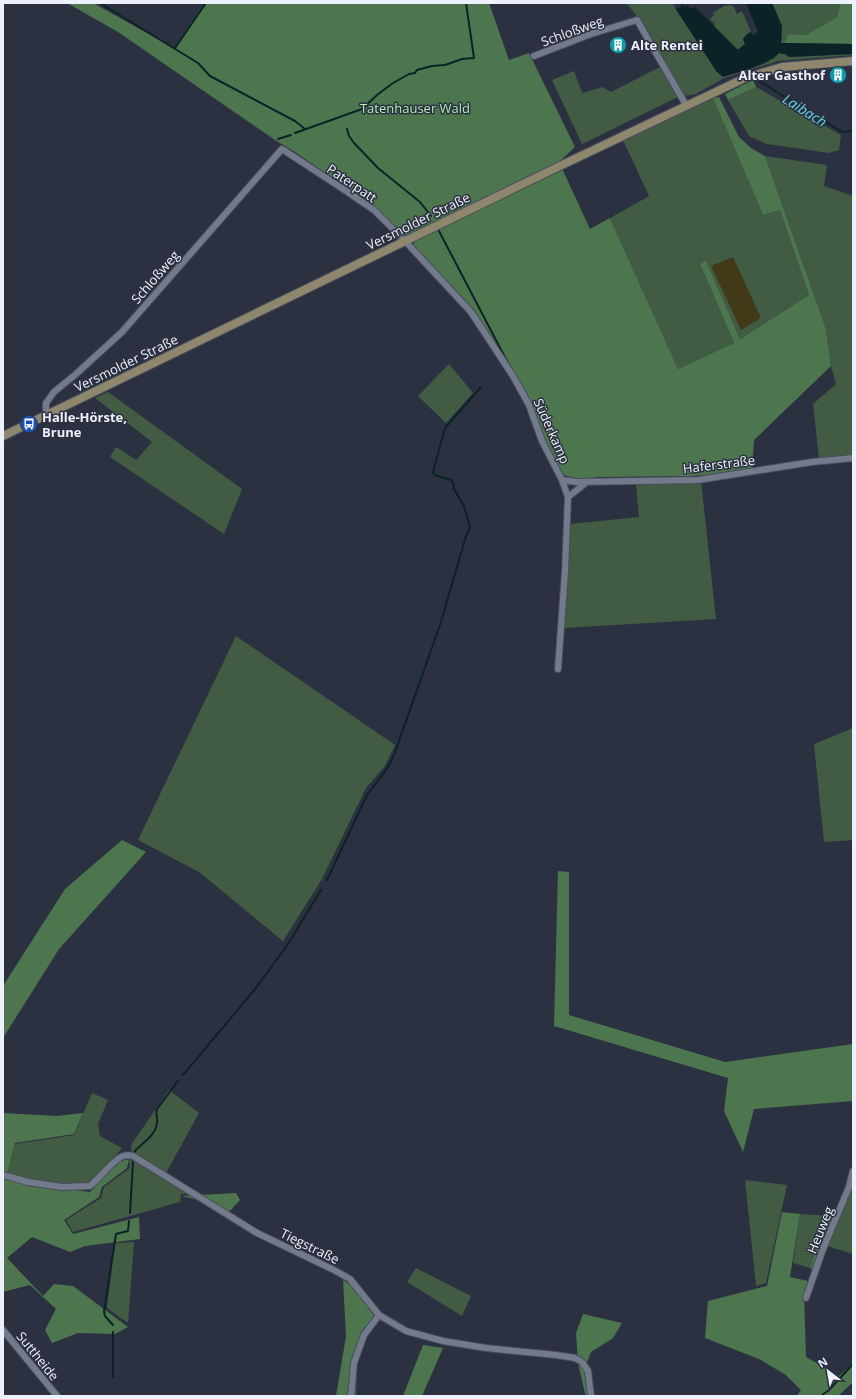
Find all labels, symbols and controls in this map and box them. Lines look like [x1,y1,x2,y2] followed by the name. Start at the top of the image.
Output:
[538,11,606,51] street label: Schloßweg
[608,35,628,55] building icon: Alte Rentei
[631,36,703,54] place label: Alte Rentei
[828,65,848,85] building icon: Alter Gasthof
[738,66,826,84] place label: Alter Gasthof
[779,89,831,131] water label: Laibach
[360,99,470,117] park label: Tatenhauser Wald
[323,160,381,207] street label: Paterpatt
[363,188,473,254] street label: Versmolder Straße
[127,247,183,307] street label: Schloßweg
[71,330,181,396] street label: Versmolder Straße
[530,395,574,467] street label: Süderkamp
[42,408,127,441] place label: Halle-Hörste, Brune
[19,414,39,434] bus stop icon: Halle-Hörste, Brune
[682,451,756,477] street label: Haferstraße
[802,1204,838,1256] street label: Heuweg
[277,1224,343,1268] street label: Tiegstraße
[13,1328,63,1384] street label: Suttheide
[808,1351,848,1391] north arrow
[815,1353,830,1371] text: N

